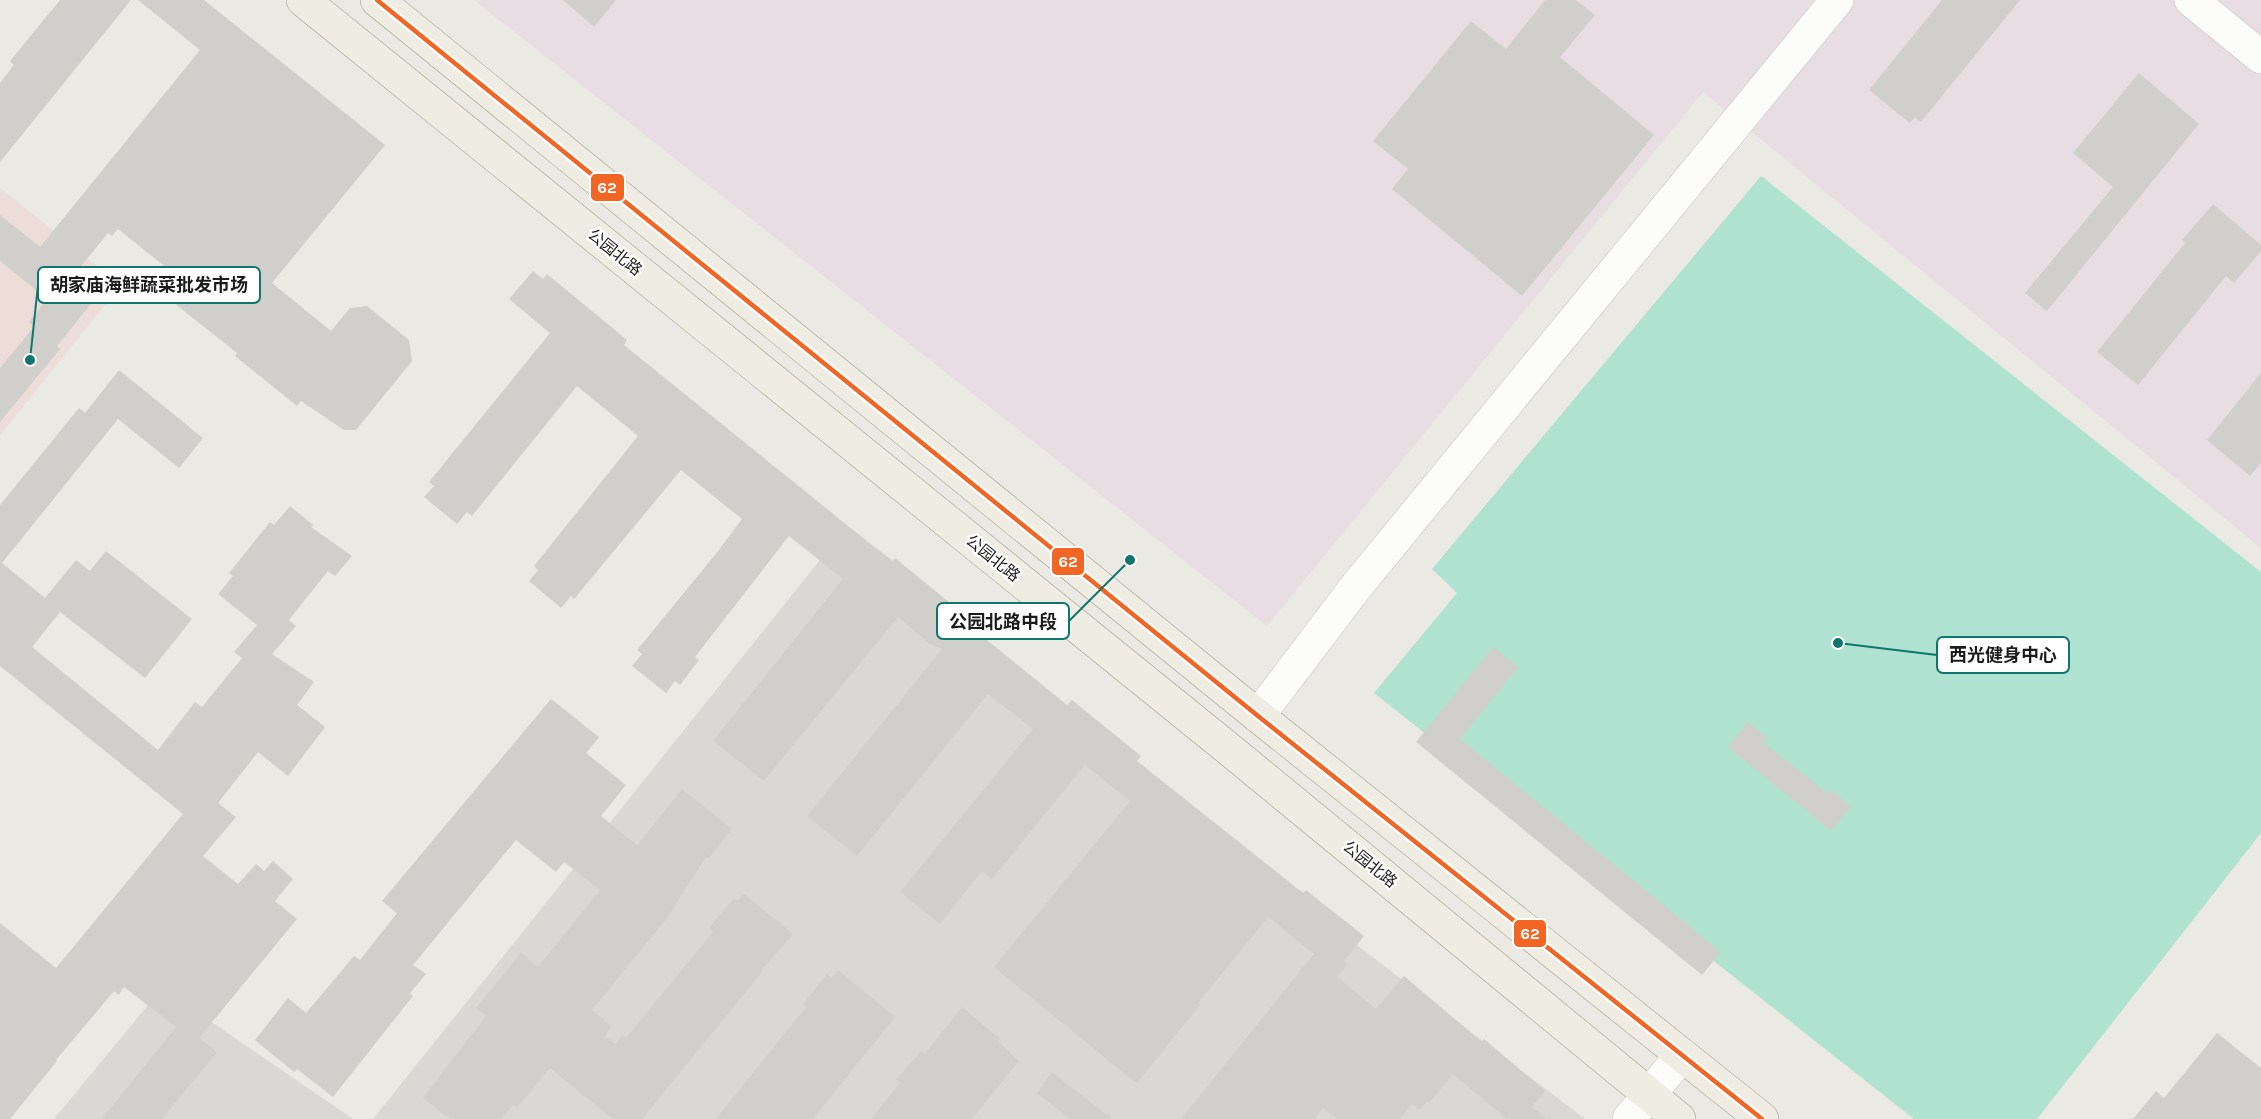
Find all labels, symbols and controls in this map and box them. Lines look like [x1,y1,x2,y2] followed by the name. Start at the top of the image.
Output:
[590,173,625,202] line badge: 62
[597,178,617,197] text: 62
[584,224,646,280] street label: 公园北路
[38,267,260,303] callout: 胡家庙海鲜蔬菜批发市场
[50,274,248,296] text: 胡家庙海鲜蔬菜批发市场
[962,530,1024,586] street label: 公园北路
[1051,547,1085,576] line badge: 62
[1058,552,1078,571] text: 62
[937,603,1069,639] callout: 公园北路中段
[949,611,1057,633] text: 公园北路中段
[1937,637,2069,673] callout: 西光健身中心
[1949,644,2057,666] text: 西光健身中心
[1339,836,1401,892] street label: 公园北路
[1513,919,1547,948] line badge: 62
[1520,924,1540,943] text: 62

